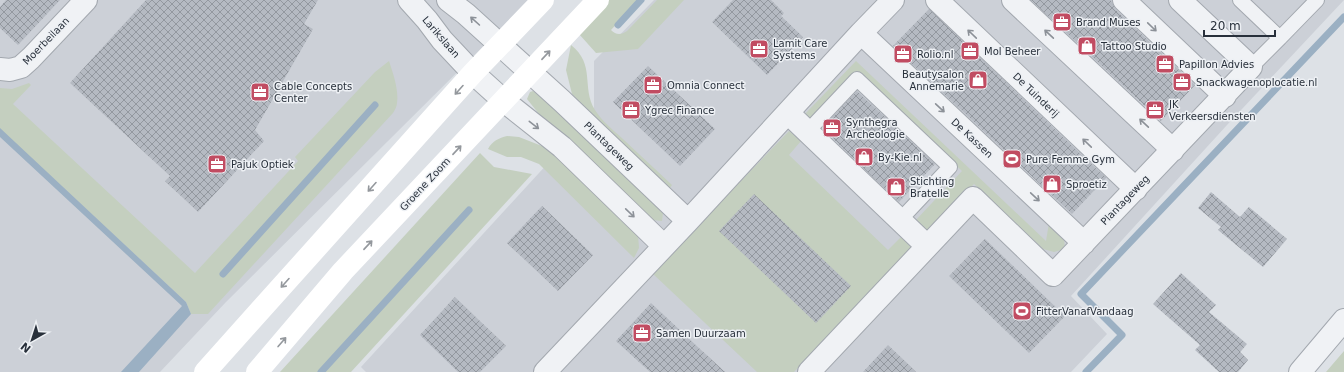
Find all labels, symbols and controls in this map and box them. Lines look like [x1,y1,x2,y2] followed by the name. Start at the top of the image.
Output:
[1051,11,1073,33] office icon: Brand Muses
[1204,12,1275,38] scale bar
[420,14,462,60] street label: Larikslaan
[21,15,71,67] street label: Moerbeilaan
[470,17,480,26] one-way arrow
[1076,17,1141,28] place label: Brand Muses
[1210,19,1241,33] text: 20 m
[1147,22,1157,32] one-way arrow
[1044,29,1054,39] one-way arrow
[968,30,978,39] one-way arrow
[1076,35,1098,57] shop icon: Tattoo Studio
[748,38,770,60] office icon: Lamit Care Systems
[773,38,827,61] place label: Lamit Care Systems
[959,40,981,62] office icon: Mol Beheer
[1100,41,1167,52] place label: Tattoo Studio
[892,43,914,65] office icon: Rolio.nl
[984,46,1041,57] place label: Mol Beheer
[917,49,953,60] place label: Rolio.nl
[541,51,550,61] one-way arrow
[1154,53,1176,75] office icon: Papillon Advies
[1179,59,1254,70] place label: Papillon Advies
[902,69,964,92] place label: Beautysalon Annemarie
[967,69,989,91] shop icon: Beautysalon Annemarie
[1011,70,1061,120] street label: De Tuinderij
[1171,71,1193,93] office icon: Snackwagenoplocatie.nl
[642,74,664,96] office icon: Omnia Connect
[1196,77,1317,88] place label: Snackwagenoplocatie.nl
[667,80,744,91] place label: Omnia Connect
[249,81,271,103] office icon: Cable Concepts Center
[274,81,352,104] place label: Cable Concepts Center
[454,85,463,95] one-way arrow
[620,99,642,121] office icon: Ygrec Finance
[1144,99,1166,121] office icon: JK Verkeersdiensten
[1168,99,1256,122] place label: JK Verkeersdiensten
[935,103,945,113] one-way arrow
[644,105,714,116] place label: Ygrec Finance
[949,116,995,160] street label: De Kassen
[821,117,843,139] office icon: Synthegra Archeologie
[846,117,905,140] place label: Synthegra Archeologie
[1139,118,1149,128] one-way arrow
[529,120,540,129] one-way arrow
[582,120,636,172] street label: Plantageweg
[1082,138,1092,148] one-way arrow
[452,145,462,155] one-way arrow
[853,146,875,168] shop icon: By-Kie.nl
[1001,148,1023,170] sports icon: Pure Femme Gym
[878,152,922,163] place label: By-Kie.nl
[206,153,228,175] office icon: Pajuk Optiek
[1026,154,1115,165] place label: Pure Femme Gym
[398,155,452,213] street label: Groene Zoom
[231,159,294,170] place label: Pajuk Optiek
[1041,173,1063,195] shop icon: Sproetiz
[1099,173,1151,227] street label: Plantageweg
[885,176,907,198] shop icon: Stichting Bratelle
[910,176,954,199] place label: Stichting Bratelle
[1066,179,1107,190] place label: Sproetiz
[367,181,376,192] one-way arrow
[1030,192,1040,202] one-way arrow
[625,208,635,218] one-way arrow
[363,240,373,250] one-way arrow
[280,278,289,288] one-way arrow
[1011,300,1033,322] sports icon: FitterVanafVandaag
[1036,306,1134,317] place label: FitterVanafVandaag
[12,320,52,360] north arrow
[631,322,653,344] office icon: Samen Duurzaam
[656,328,746,339] place label: Samen Duurzaam
[277,338,286,348] one-way arrow
[18,339,34,355] text: N

